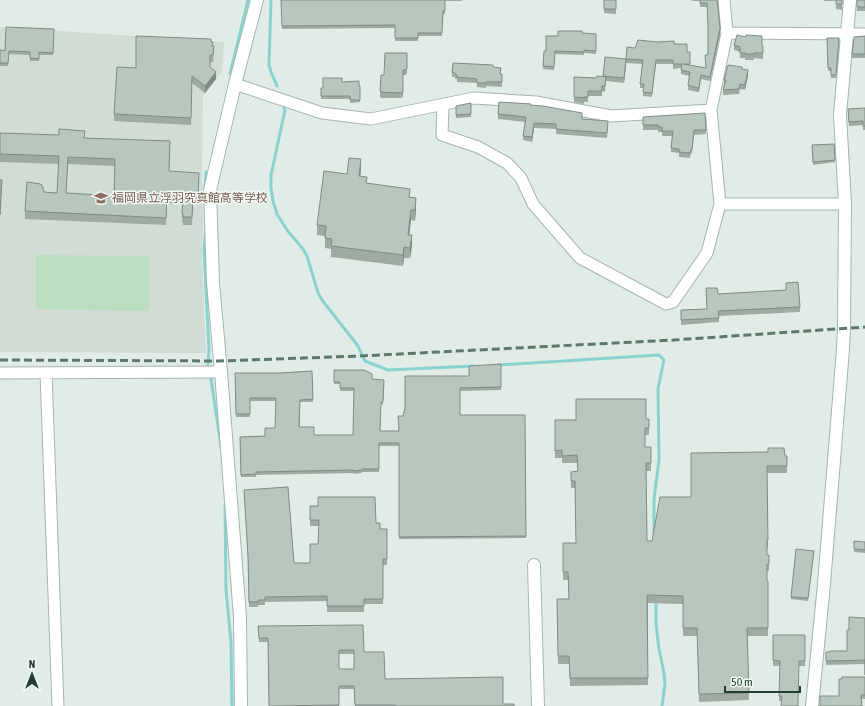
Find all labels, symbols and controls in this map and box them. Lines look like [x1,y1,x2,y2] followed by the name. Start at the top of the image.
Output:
[93,190,109,206] school or university icon: 福岡県立浮羽究真館高等学校
[112,191,268,205] place label: 福岡県立浮羽究真館高等学校
[12,654,52,694] north arrow
[29,658,35,670] text: N
[725,668,800,694] scale bar
[731,675,753,689] text: 50 m

